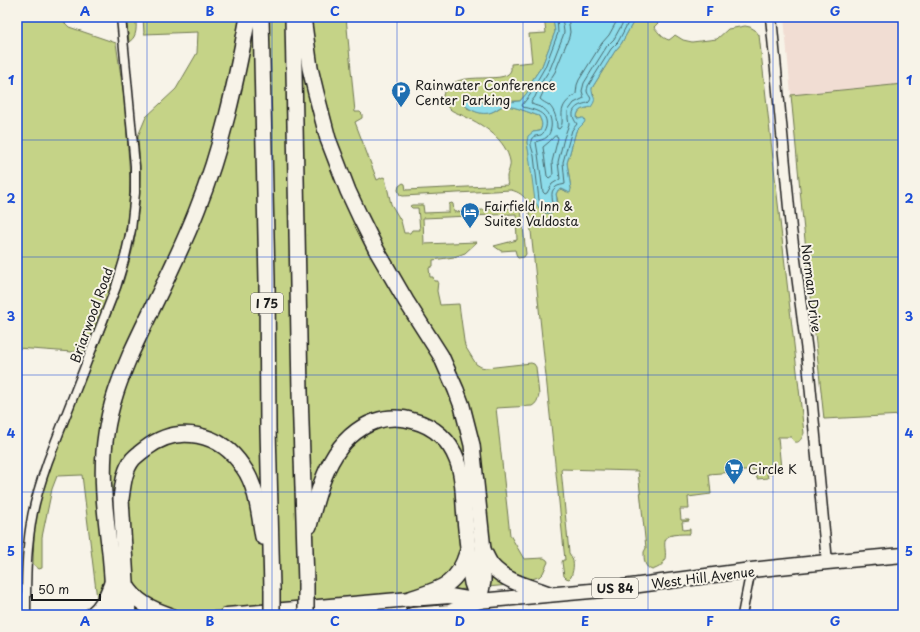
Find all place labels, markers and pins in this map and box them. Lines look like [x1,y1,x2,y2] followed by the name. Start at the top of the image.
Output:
[415,75,556,109] place label: Rainwater Conference Center Parking
[390,80,412,108] parking icon: Rainwater Conference Center Parking
[484,196,579,230] place label: Fairfield Inn & Suites Valdosta
[459,201,481,229] hotel icon: Fairfield Inn & Suites Valdosta
[723,457,745,485] supermarket icon: Circle K
[748,459,797,478] place label: Circle K

